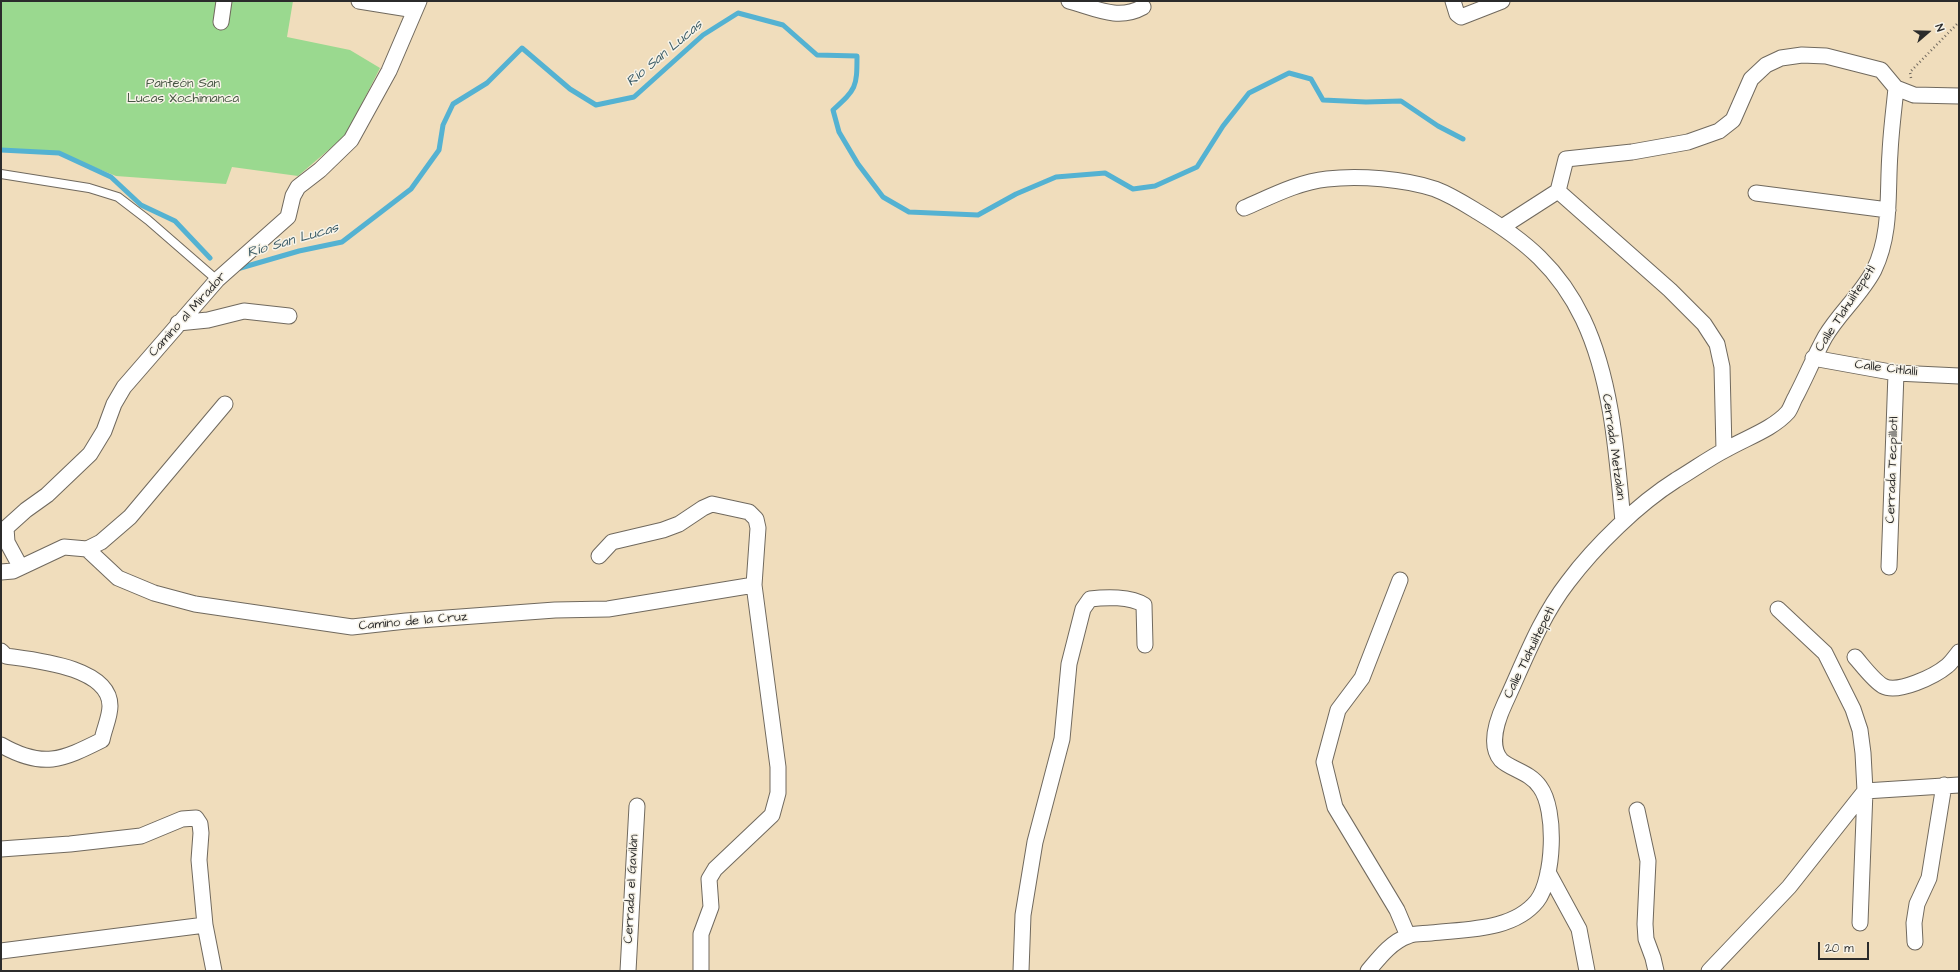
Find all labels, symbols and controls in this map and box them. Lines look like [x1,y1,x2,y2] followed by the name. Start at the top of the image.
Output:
[1908,12,1948,52] north arrow
[624,17,706,91] water label: Río San Lucas
[1932,22,1948,34] text: N
[127,76,239,107] park label: Panteón San Lucas Xochimanca
[245,220,341,262] water label: Río San Lucas
[1812,263,1880,355] street label: Calle Tlahuiltepetl
[146,269,230,361] street label: Camino al Mirador
[1854,357,1918,381] street label: Calle Citlalli
[1598,393,1628,501] street label: Cerrada Metzalan
[1883,416,1903,524] street label: Cerrada Tecpillotl
[1501,605,1559,701] street label: Calle Tlahuiltepetl
[358,609,468,635] street label: Camino de la Cruz
[621,834,643,944] street label: Cerrada el Gavilán
[1820,934,1871,960] scale bar
[1825,940,1854,957] text: 20 m

